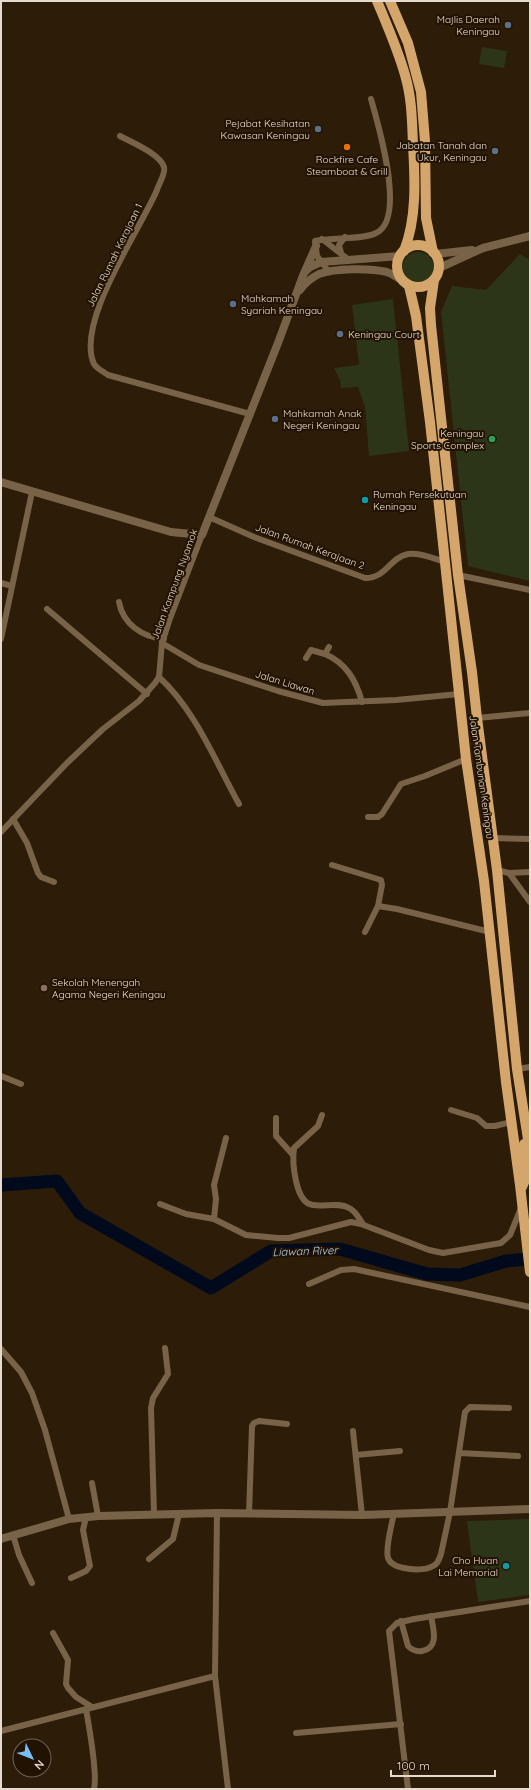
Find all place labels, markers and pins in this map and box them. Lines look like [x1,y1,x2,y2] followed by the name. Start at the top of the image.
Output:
[437,13,500,38] place label: Majlis Daerah Keningau
[503,20,513,30] marker: Majlis Daerah Keningau
[221,117,310,142] place label: Pejabat Kesihatan Kawasan Keningau
[313,124,323,134] marker: Pejabat Kesihatan Kawasan Keningau
[396,139,487,164] place label: Jabatan Tanah dan Ukur, Keningau
[342,142,352,152] marker: Rockfire Cafe Steamboat & Grill
[490,146,500,156] marker: Jabatan Tanah dan Ukur, Keningau
[306,153,388,178] place label: Rockfire Cafe Steamboat & Grill
[241,292,323,317] place label: Mahkamah Syariah Keningau
[228,299,238,309] marker: Mahkamah Syariah Keningau
[348,328,421,341] place label: Keningau Court
[335,329,345,339] marker: Keningau Court
[283,407,362,432] place label: Mahkamah Anak Negeri Keningau
[270,414,280,424] marker: Mahkamah Anak Negeri Keningau
[411,427,484,452] place label: Keningau Sports Complex
[487,434,497,444] marker: Keningau Sports Complex
[373,488,467,513] place label: Rumah Persekutuan Keningau
[360,495,370,505] marker: Rumah Persekutuan Keningau
[52,976,166,1001] place label: Sekolah Menengah Agama Negeri Keningau
[39,983,49,993] marker: Sekolah Menengah Agama Negeri Keningau
[438,1554,498,1579] place label: Cho Huan Lai Memorial
[501,1561,511,1571] marker: Cho Huan Lai Memorial

